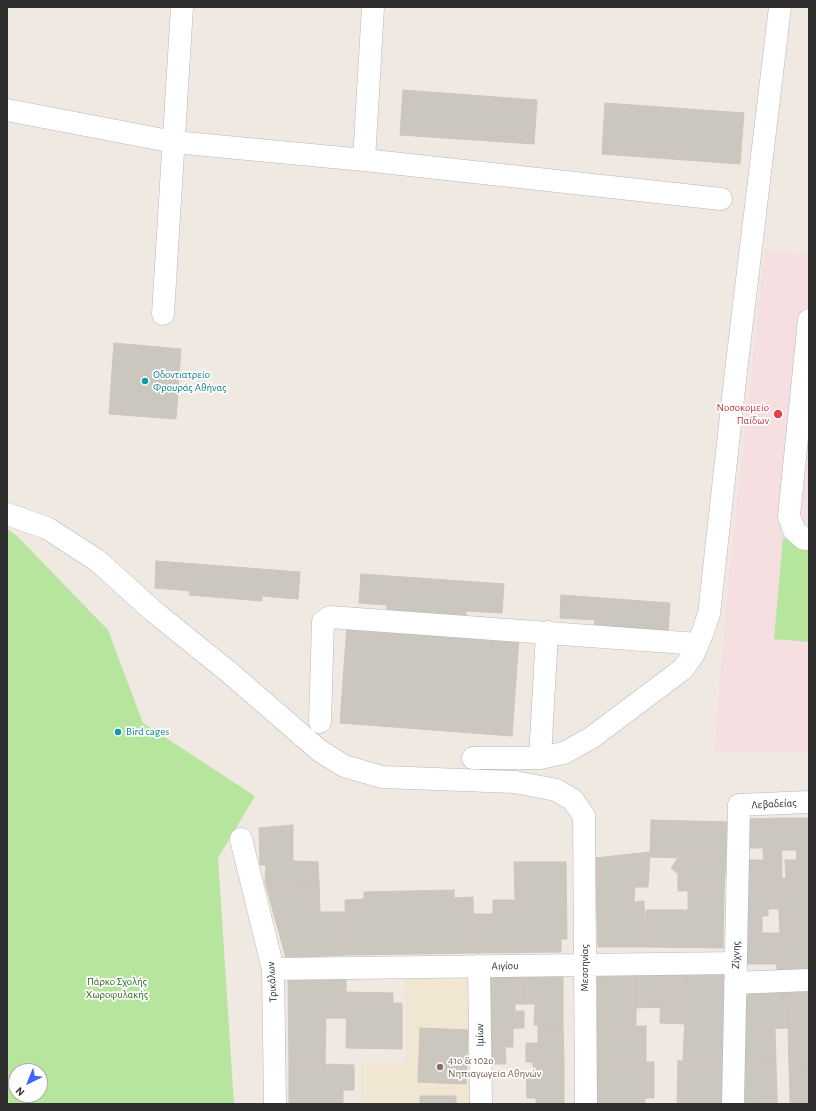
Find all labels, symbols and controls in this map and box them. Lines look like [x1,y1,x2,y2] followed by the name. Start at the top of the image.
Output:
[153,368,226,394] place label: Οδοντιατρείο Φρουράς Αθήνας
[140,376,150,386] marker: Οδοντιατρείο Φρουράς Αθήνας
[717,401,769,427] place label: Νοσοκομείο Παίδων
[772,408,784,420] marker: Νοσοκομείο Παίδων
[126,725,169,739] place label: Bird cages
[113,727,123,737] marker: Bird cages
[751,796,797,812] street label: Λεβαδείας
[729,941,743,969] street label: Ζίχνης
[578,944,592,992] street label: Μεσσηνίας
[491,959,519,973] street label: Αιγίου
[264,961,280,1003] street label: Τρικάλων
[86,975,148,1001] park label: Πάρκο Σχολής Χωροφυλακής
[473,1023,487,1047] street label: Ιμίων
[448,1054,541,1080] place label: 41ο & 102ο Νηπιαγωγεία Αθηνών
[435,1062,445,1072] marker: 41ο & 102ο Νηπιαγωγεία Αθηνών
[8,1063,48,1103] north arrow
[14,1085,27,1098] text: N

